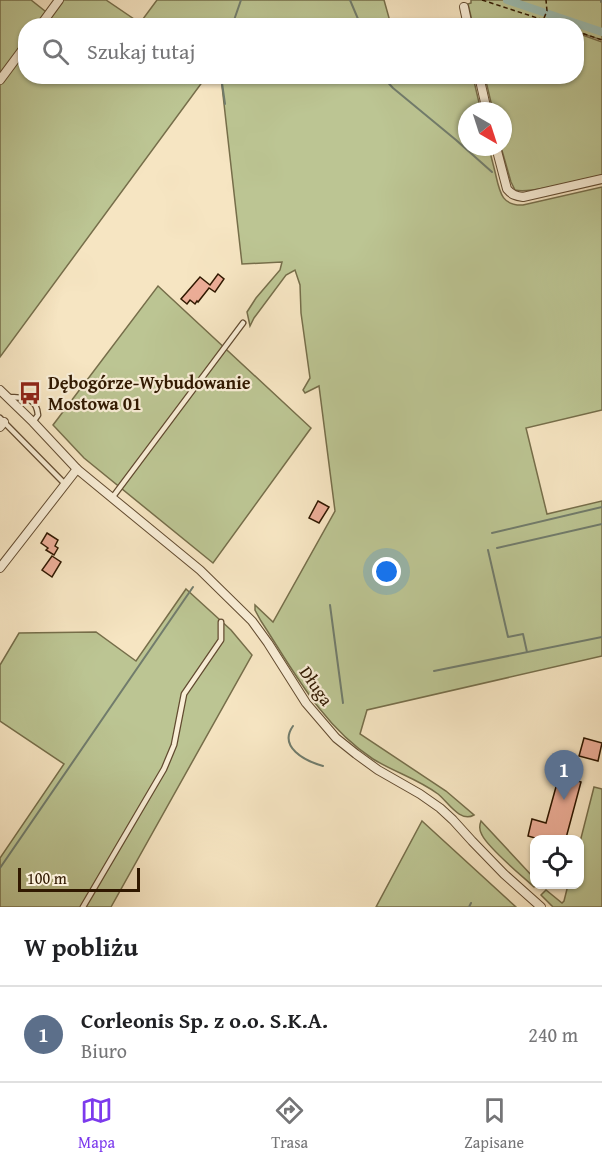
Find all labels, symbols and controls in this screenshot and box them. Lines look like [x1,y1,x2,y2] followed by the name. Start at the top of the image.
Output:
[18,18,584,84] search box
[39,35,72,68] icon: search
[87,35,195,67] text: Szukaj tutaj
[458,102,512,156] north arrow
[48,369,251,417] place label: Dębogórze-Wybudowanie Mostowa 01
[17,380,43,406] bus stop icon: Dębogórze-Wybudowanie Mostowa 01
[372,557,401,586] your location
[293,660,340,712] street label: Długa
[544,750,584,800] pin: 1
[530,835,584,889] map controls
[530,835,584,889] button: locate
[18,865,140,892] scale bar
[27,866,67,890] text: 100 m
[24,927,138,966] text: W pobliżu
[81,1004,328,1036] text: Corleonis Sp. z o.o. S.K.A.
[38,1020,49,1049] text: 1
[528,1020,578,1049] text: 240 m
[81,1036,127,1065] text: Biuro
[78,1094,115,1154] tab: Mapa
[271,1094,308,1154] tab: Trasa
[464,1094,524,1154] tab: Zapisane

